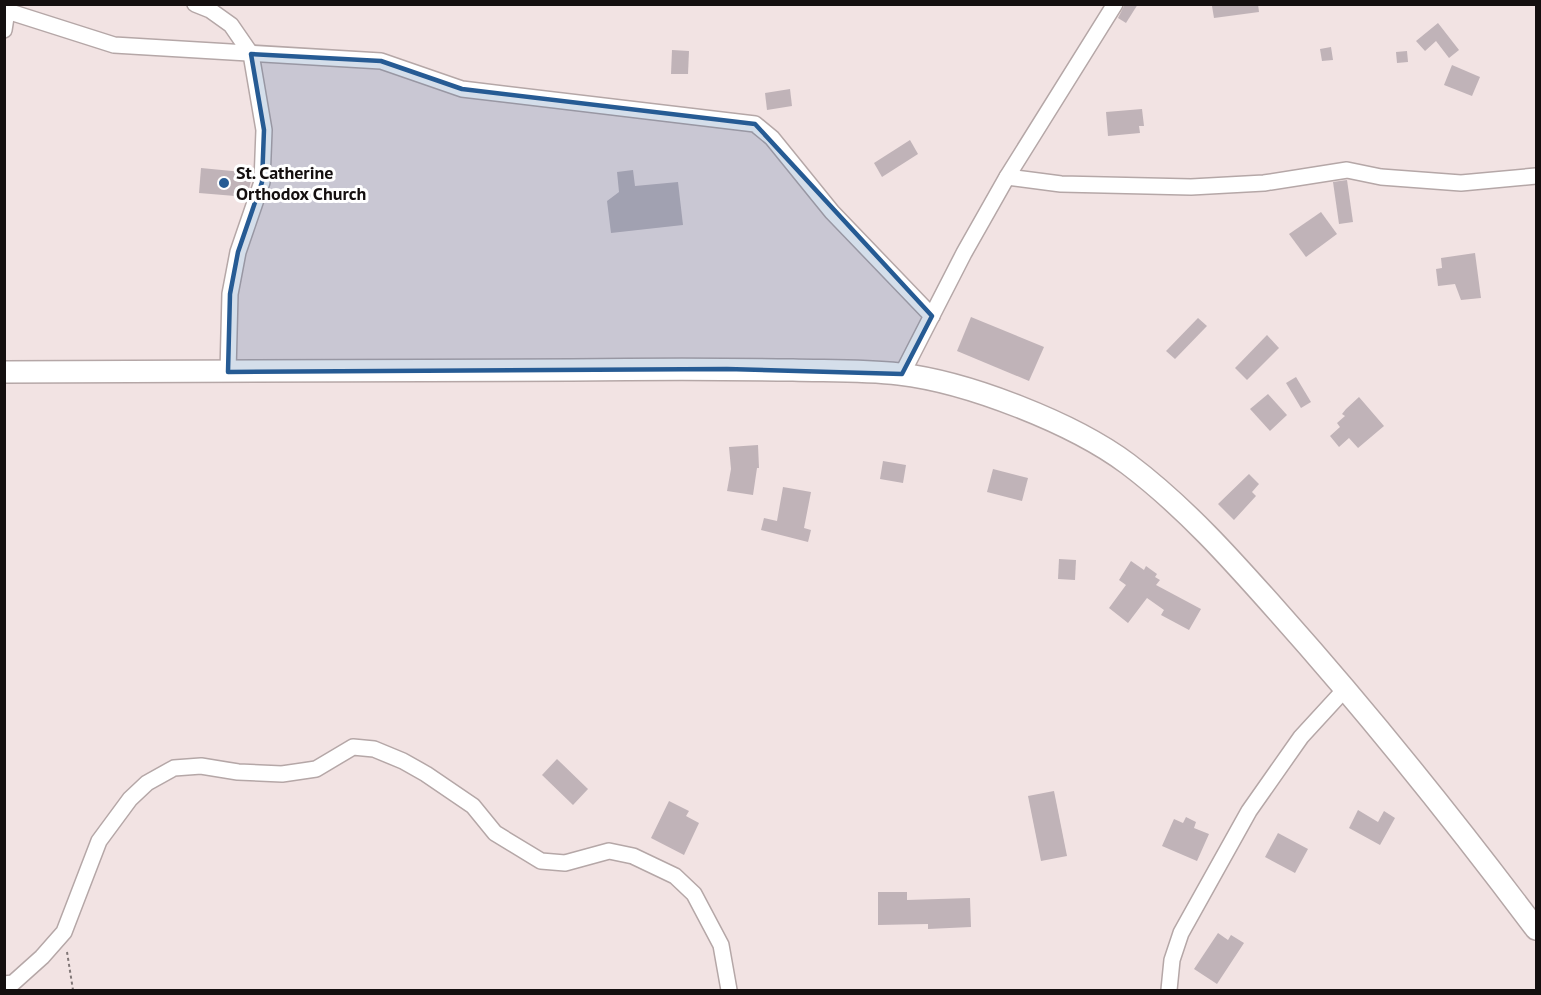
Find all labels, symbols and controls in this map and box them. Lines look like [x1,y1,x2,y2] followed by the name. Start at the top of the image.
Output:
[236,161,366,205] place label: St. Catherine Orthodox Church
[217,176,231,190] marker: St. Catherine Orthodox Church

